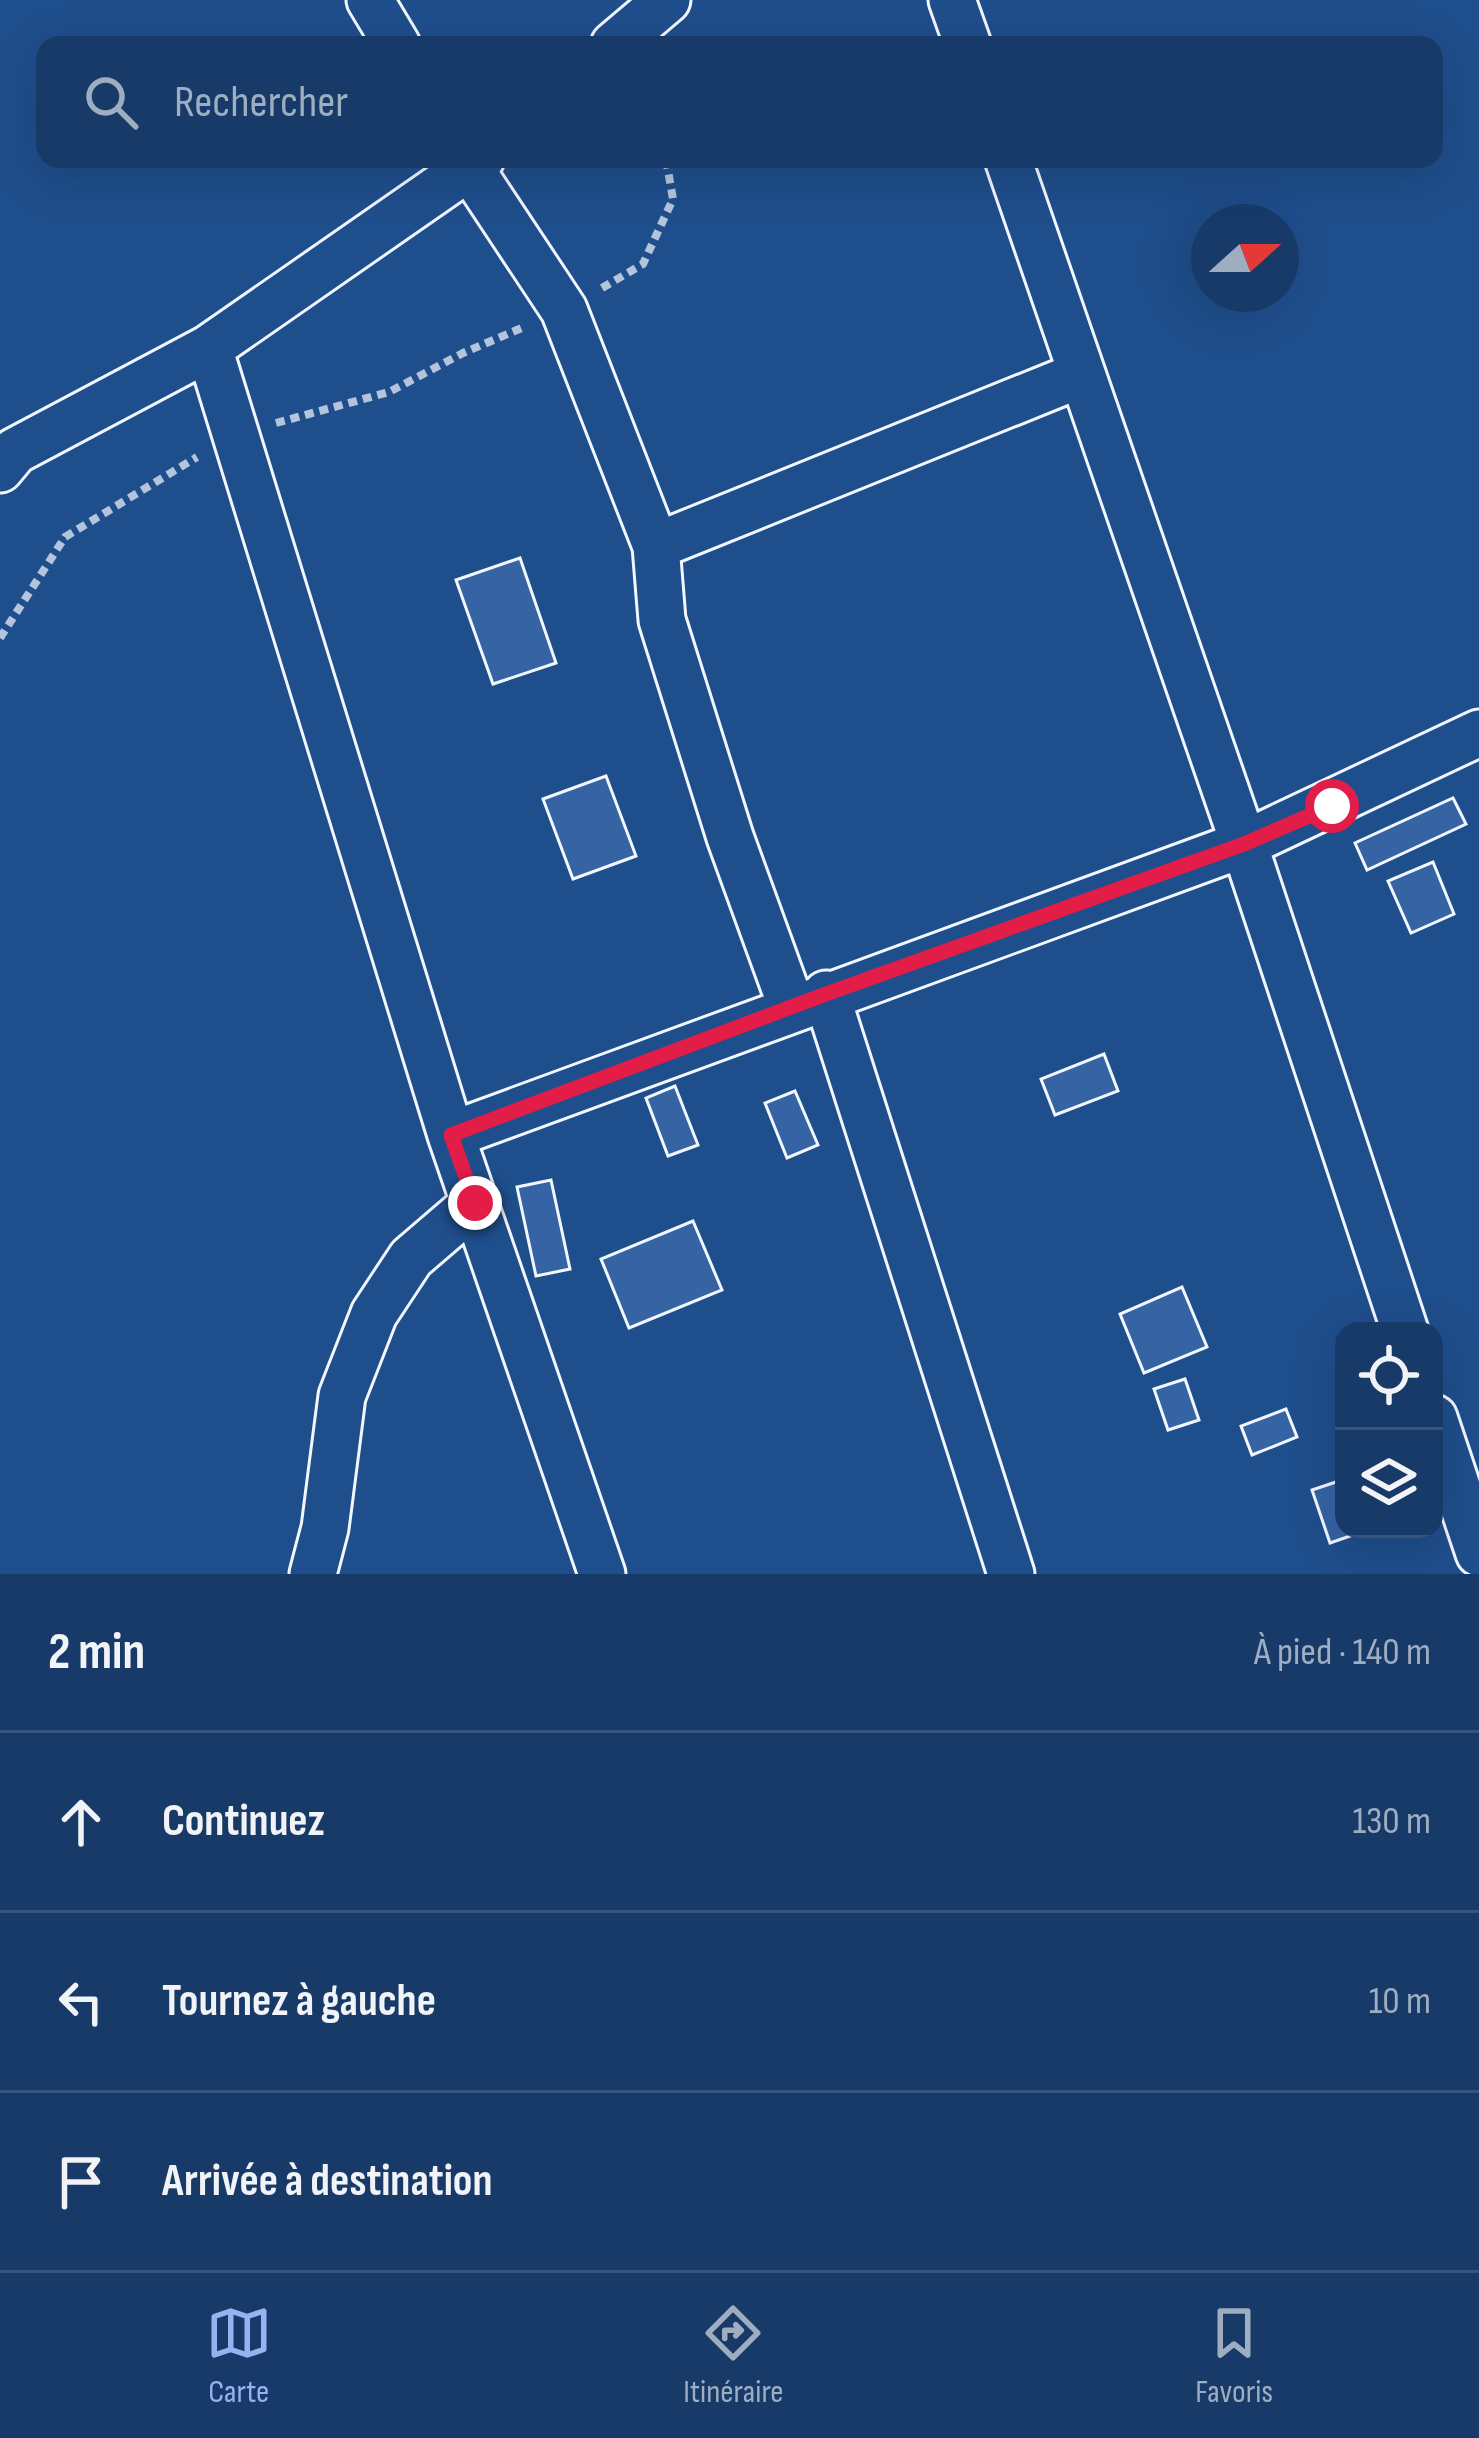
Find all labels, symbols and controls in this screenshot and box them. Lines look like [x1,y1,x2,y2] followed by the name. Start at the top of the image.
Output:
[36,36,1443,168] search box
[78,69,144,135] icon: search
[174,75,348,130] text: Rechercher
[1191,204,1299,312] north arrow
[1305,779,1359,833] route start
[448,1176,502,1230] route end
[1335,1322,1443,1538] map controls
[1335,1322,1443,1430] button: locate
[1335,1430,1443,1538] button: layers
[48,1622,145,1683] text: 2 min
[1254,1629,1431,1676] text: À pied · 140 m
[48,1789,114,1855] icon: ahead
[162,1794,325,1849] text: Continuez
[1352,1798,1431,1845] text: 130 m
[48,1969,114,2035] icon: left
[162,1974,436,2029] text: Tournez à gauche
[1369,1978,1431,2025] text: 10 m
[48,2149,114,2215] icon: arrive
[162,2154,492,2209] text: Arrivée à destination
[206,2300,272,2412] tab: Carte
[683,2300,784,2412] tab: Itinéraire
[1195,2300,1273,2412] tab: Favoris

